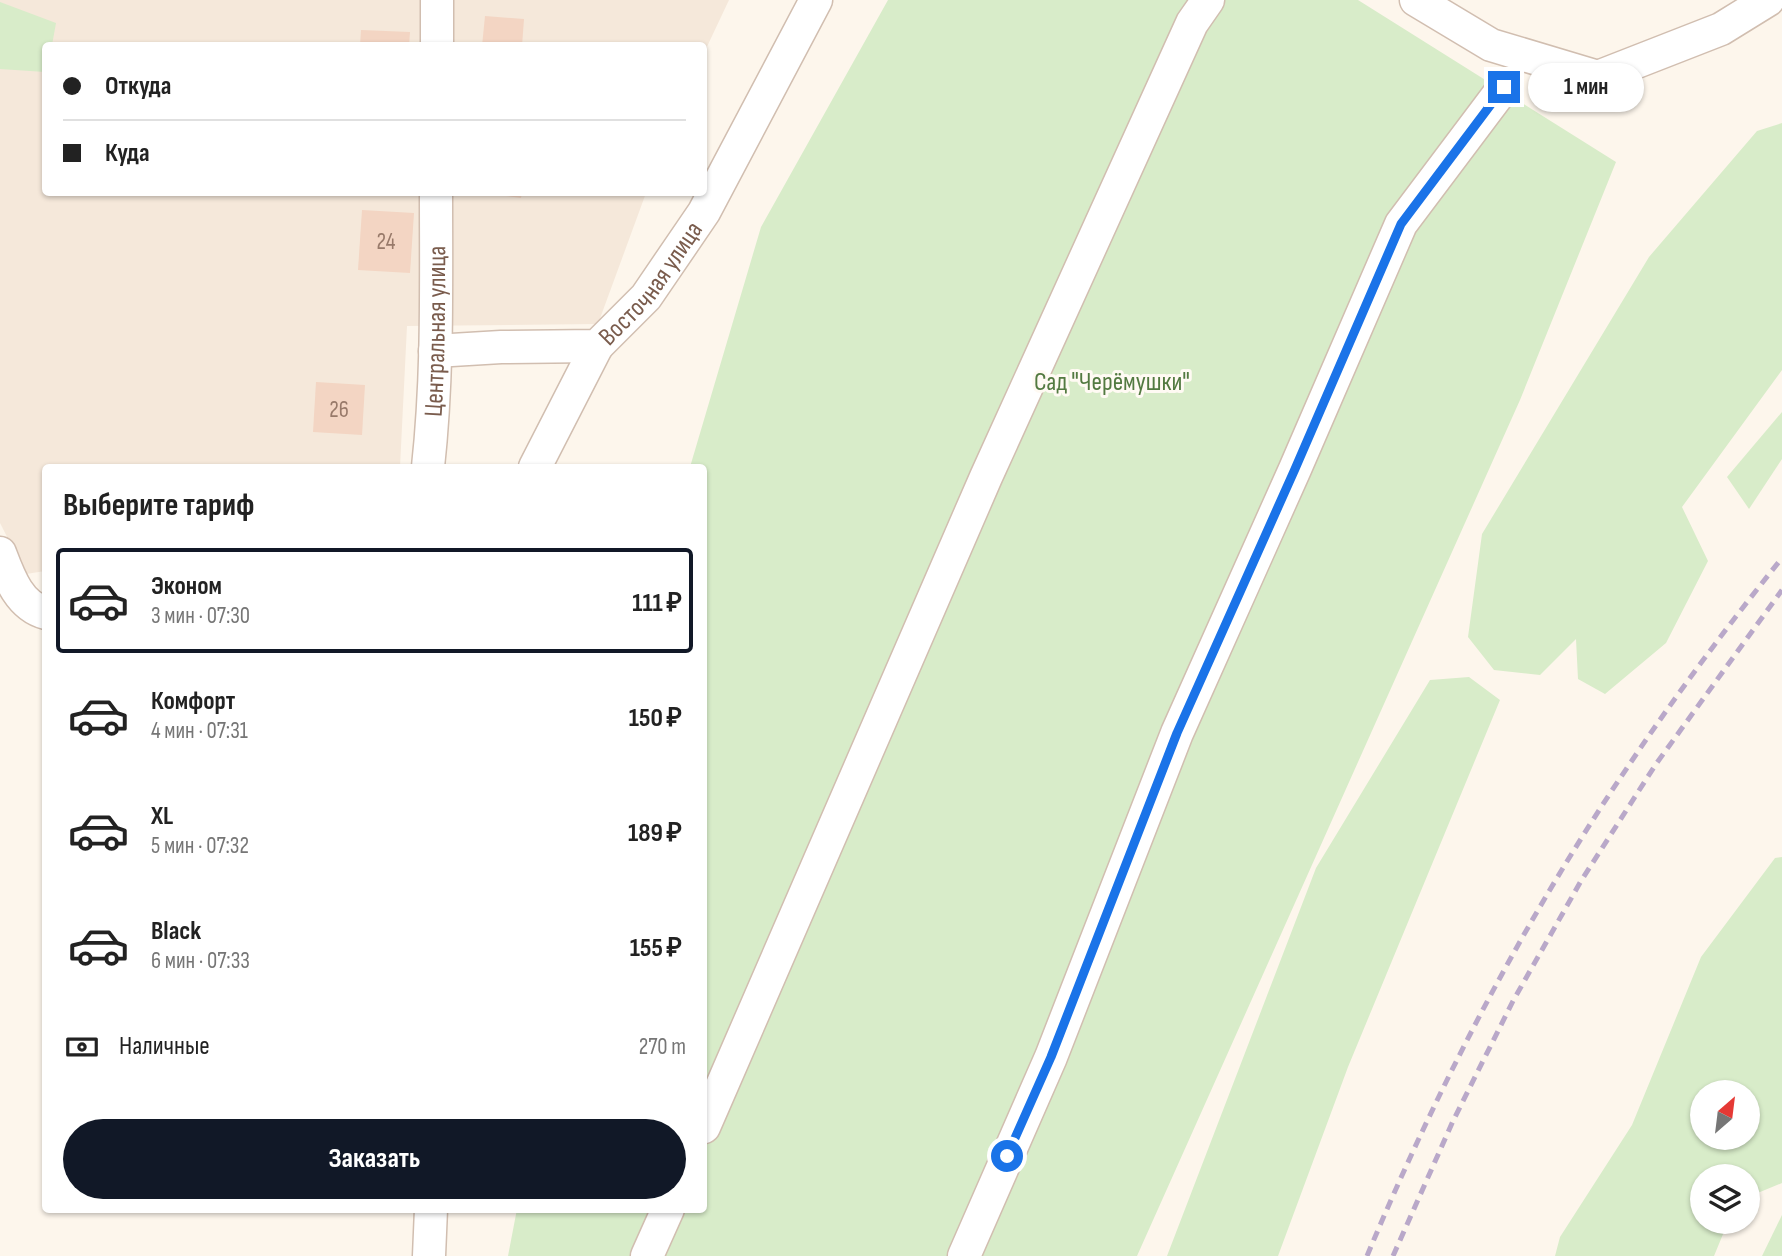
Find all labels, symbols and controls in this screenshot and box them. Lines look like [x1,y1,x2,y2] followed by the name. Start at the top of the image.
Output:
[1528,62,1644,112] callout: 1 мин
[105,71,171,102] text: Откуда
[1488,71,1520,103] route end
[1564,73,1608,101] text: 1 мин
[105,138,150,169] text: Куда
[593,216,710,352] street label: Восточная улица
[377,228,396,256] house number: 24
[418,246,453,418] street label: Центральная улица
[1034,367,1190,398] park label: Сад "Черёмушки"
[329,396,349,424] house number: 26
[63,486,254,525] text: Выберите тариф
[67,569,130,632] icon: car
[151,571,222,602] text: Эконом
[632,588,682,619] text: 111 ₽
[151,602,250,630] text: 3 мин · 07:30
[67,684,130,747] icon: car
[151,686,235,717] text: Комфорт
[629,703,682,734] text: 150 ₽
[151,717,248,745] text: 4 мин · 07:31
[67,799,130,862] icon: car
[151,801,173,832] text: XL
[628,818,682,849] text: 189 ₽
[151,832,249,860] text: 5 мин · 07:32
[67,914,130,977] icon: car
[151,916,201,947] text: Black
[630,933,682,964] text: 155 ₽
[151,947,250,975] text: 6 мин · 07:33
[63,1028,101,1066] icon: cash
[119,1031,210,1062] text: Наличные
[639,1033,686,1061] text: 270 m
[1690,1080,1760,1150] north arrow
[1690,1080,1760,1234] map controls
[63,1119,686,1199] button: Заказать
[991,1140,1023,1172] route start
[1690,1164,1760,1234] button: layers

